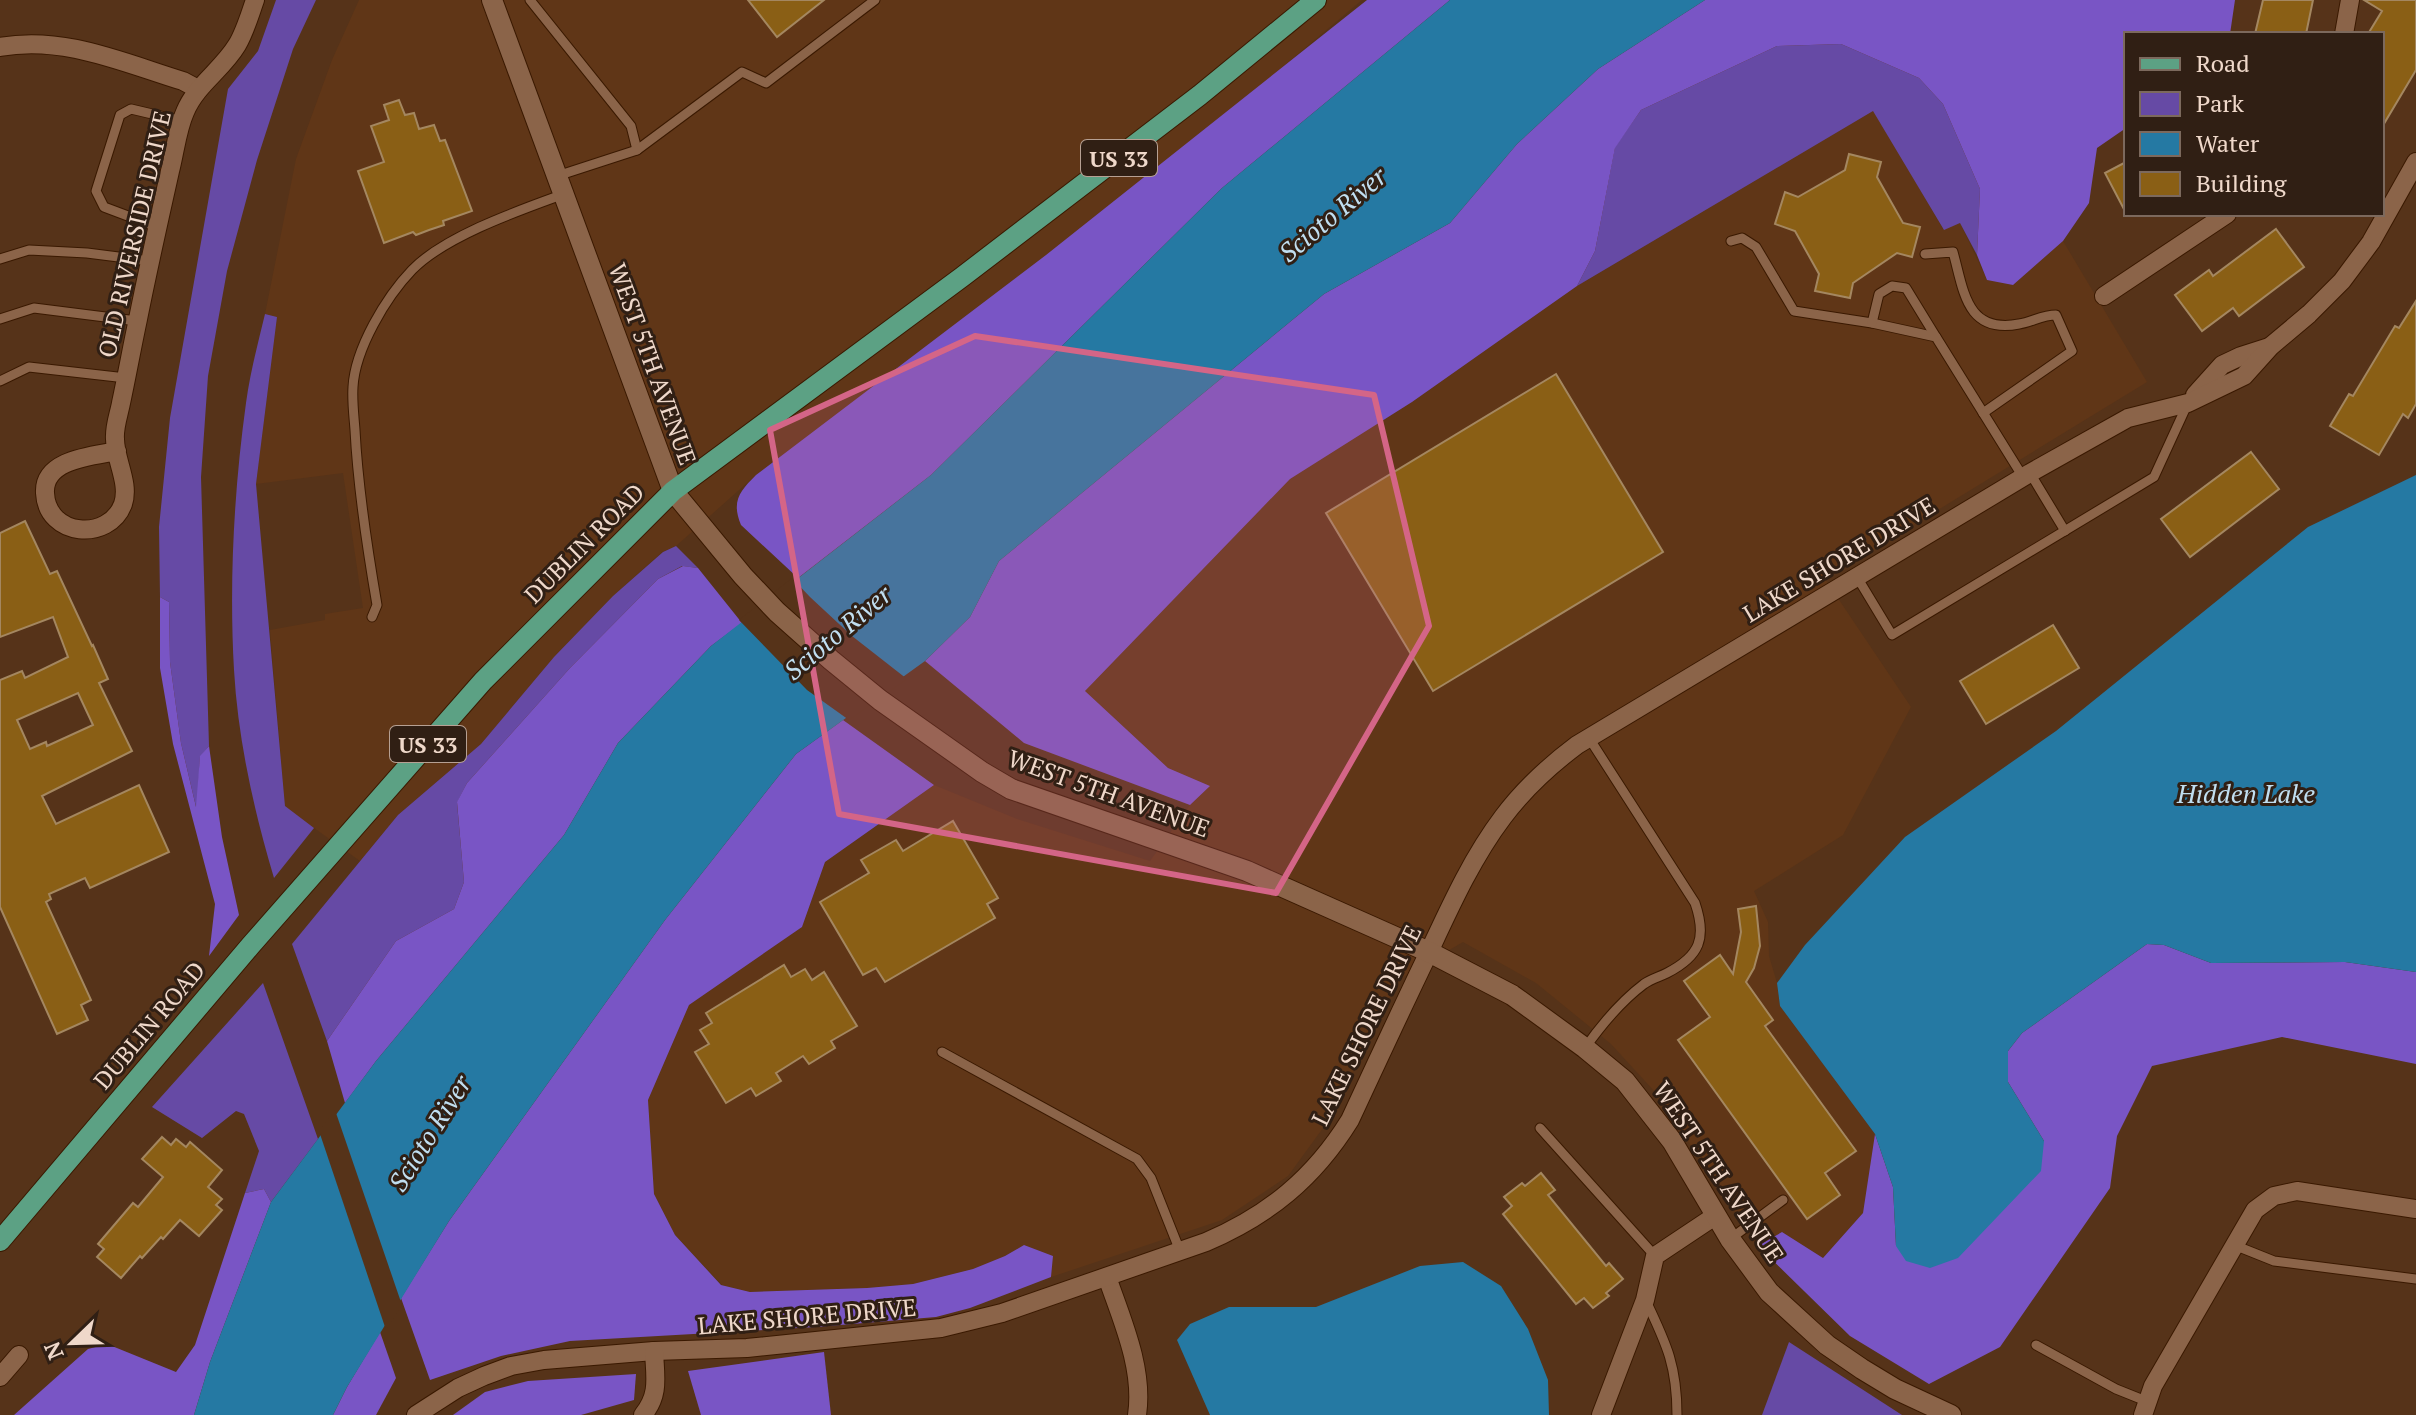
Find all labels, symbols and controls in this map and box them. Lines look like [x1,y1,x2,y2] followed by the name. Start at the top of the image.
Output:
[2124,32,2384,216] legend
[2196,47,2250,79] text: Road
[2196,87,2245,119] text: Park
[90,107,178,361] street label: OLD RIVERSIDE DRIVE
[2196,127,2260,159] text: Water
[1081,140,1157,176] road number: US 33
[1271,158,1394,269] water label: Scioto River
[2196,167,2287,199] text: Building
[602,259,704,469] street label: WEST 5TH AVENUE
[517,476,651,610] street label: DUBLIN ROAD
[1737,489,1941,629] street label: LAKE SHORE DRIVE
[776,576,899,687] water label: Scioto River
[390,726,466,762] road number: US 33
[1004,742,1214,844] street label: WEST 5TH AVENUE
[2176,776,2315,810] water label: Hidden Lake
[1304,919,1428,1131] street label: LAKE SHORE DRIVE
[86,954,212,1096] street label: DUBLIN ROAD
[380,1068,478,1197] water label: Scioto River
[1646,1075,1792,1269] street label: WEST 5TH AVENUE
[696,1291,918,1341] street label: LAKE SHORE DRIVE
[32,1303,112,1383] north arrow
[36,1337,70,1364] text: N

